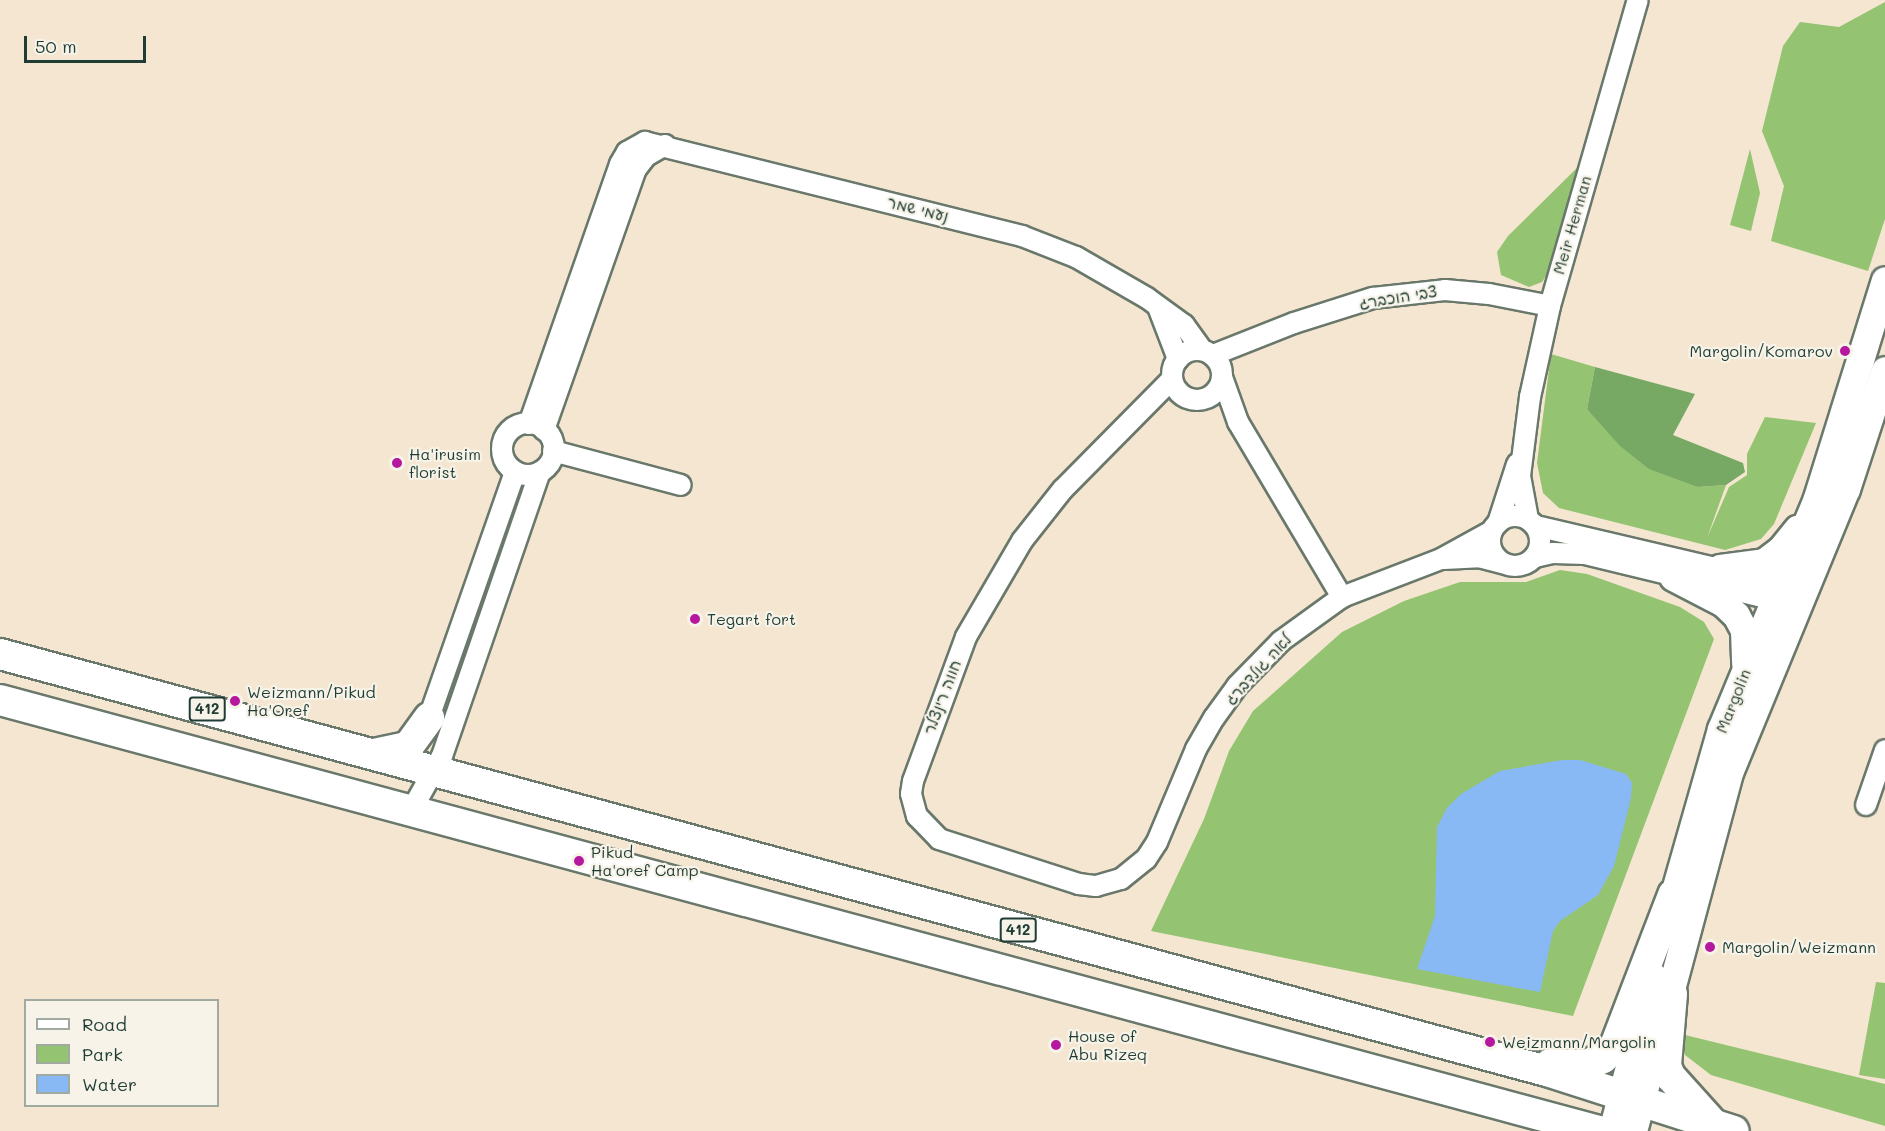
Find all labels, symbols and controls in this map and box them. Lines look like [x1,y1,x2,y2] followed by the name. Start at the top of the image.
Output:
[27,24,148,62] scale bar
[35,34,77,58] text: 50 m
[1549,174,1595,276] street label: Meir Herman
[885,192,951,226] street label: נעמי שמר
[1358,281,1438,313] street label: צבי הוכברג
[1689,341,1833,361] place label: Margolin/Komarov
[1838,344,1852,358] marker: Margolin/Komarov
[409,444,481,482] place label: Ha'irusim florist
[390,456,404,470] marker: Ha'irusim florist
[707,609,796,629] place label: Tegart fort
[688,612,702,626] marker: Tegart fort
[1221,630,1295,708] street label: לאה גולדברג
[919,657,965,737] street label: חווה רינצלר
[1711,666,1755,736] street label: Margolin
[247,682,376,720] place label: Weizmann/Pikud Ha'Oref
[228,694,242,708] marker: Weizmann/Pikud Ha'Oref
[188,697,226,721] road number: 412
[591,842,699,880] place label: Pikud Ha'oref Camp
[572,854,586,868] marker: Pikud Ha'oref Camp
[998,918,1038,942] road number: 412
[1722,937,1876,957] place label: Margolin/Weizmann
[1703,940,1717,954] marker: Margolin/Weizmann
[24,999,219,1107] legend
[82,1012,127,1036] text: Road
[1068,1026,1147,1064] place label: House of Abu Rizeq
[1502,1032,1656,1052] place label: Weizmann/Margolin
[1483,1035,1497,1049] marker: Weizmann/Margolin
[1049,1038,1063,1052] marker: House of Abu Rizeq
[82,1042,123,1066] text: Park
[82,1072,137,1096] text: Water

